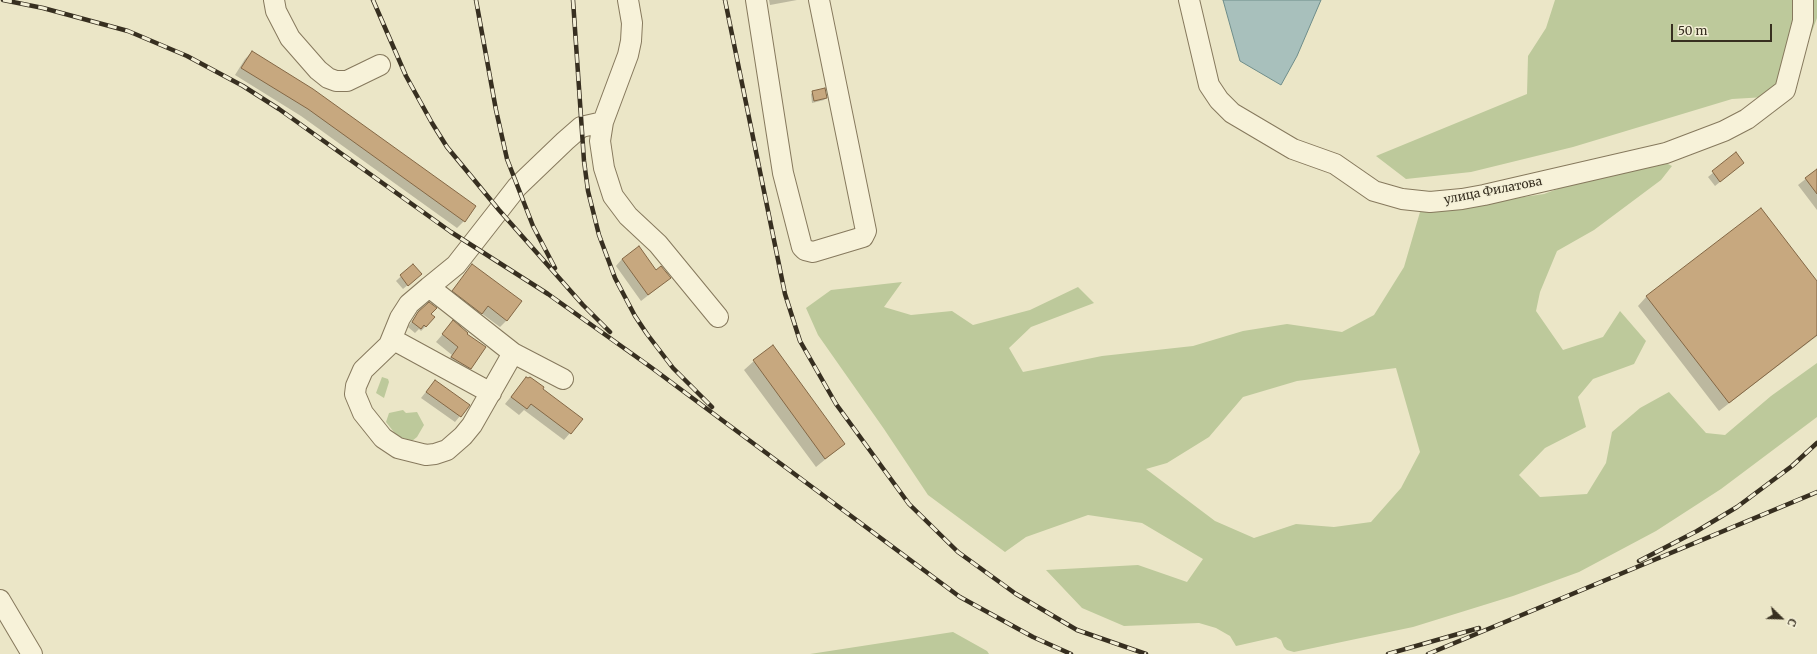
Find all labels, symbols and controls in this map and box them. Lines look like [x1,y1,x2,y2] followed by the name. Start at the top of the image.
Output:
[1673,16,1774,42] scale bar
[1678,23,1707,38] text: 50 m
[1443,174,1543,208] street label: улица Филатова
[1761,598,1801,638] north arrow
[1784,617,1800,629] text: С

